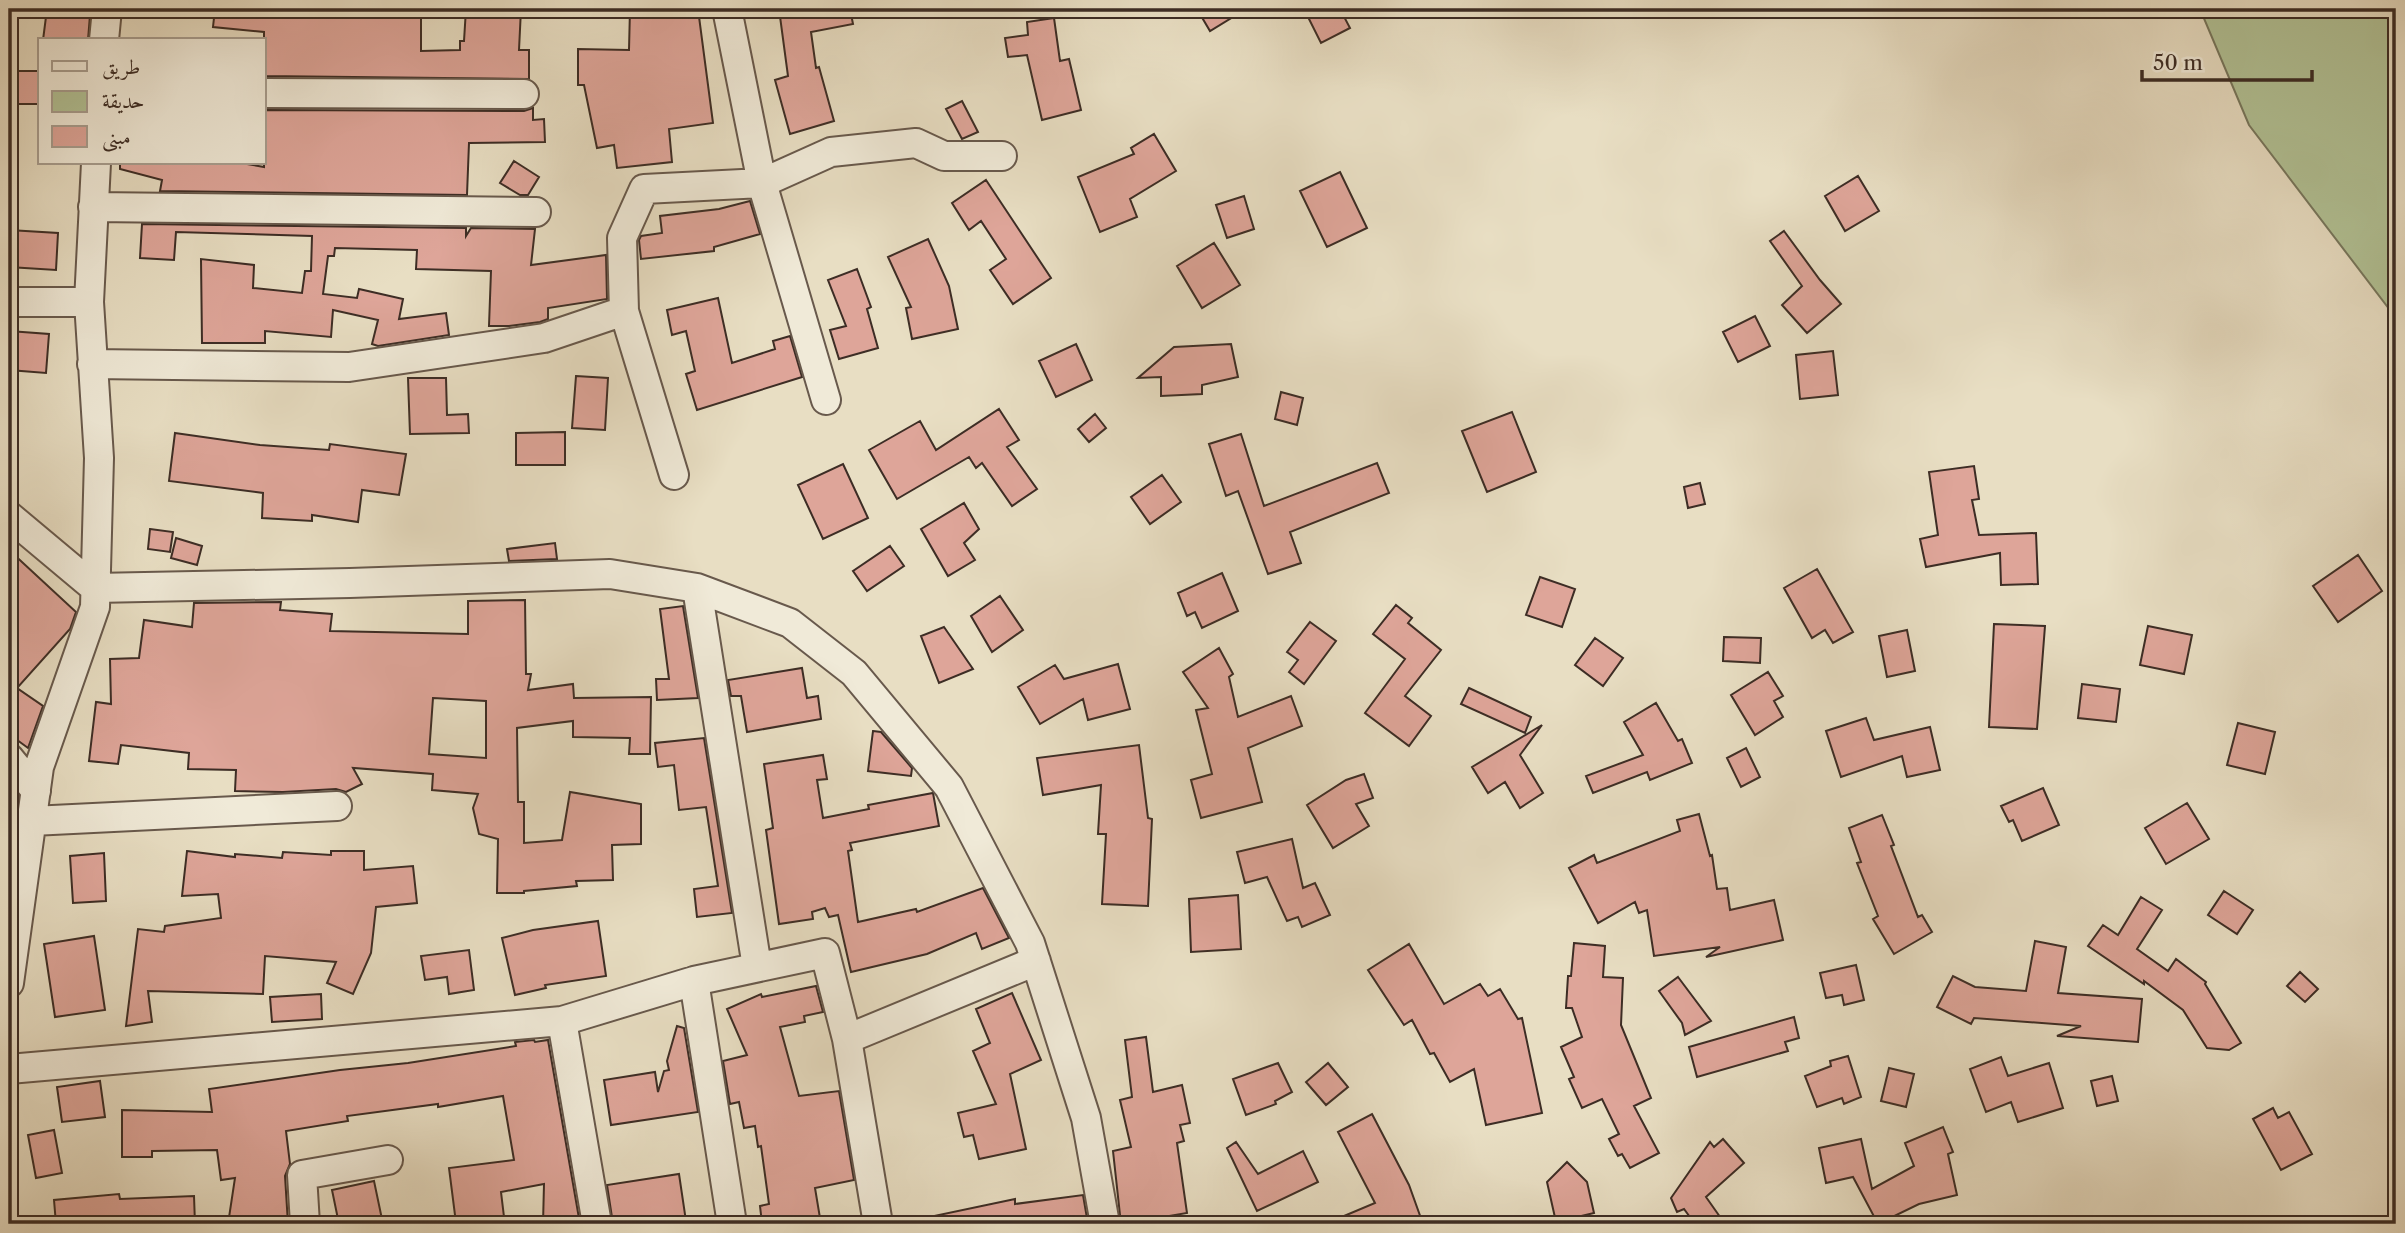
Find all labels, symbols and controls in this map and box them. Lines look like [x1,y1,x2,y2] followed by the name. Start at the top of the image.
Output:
[38,38,266,164] legend
[2142,38,2312,82] scale bar
[2153,50,2203,75] text: 50 m
[102,54,140,80] text: طريق
[102,88,145,114] text: حديقة
[102,124,131,152] text: مبنى

